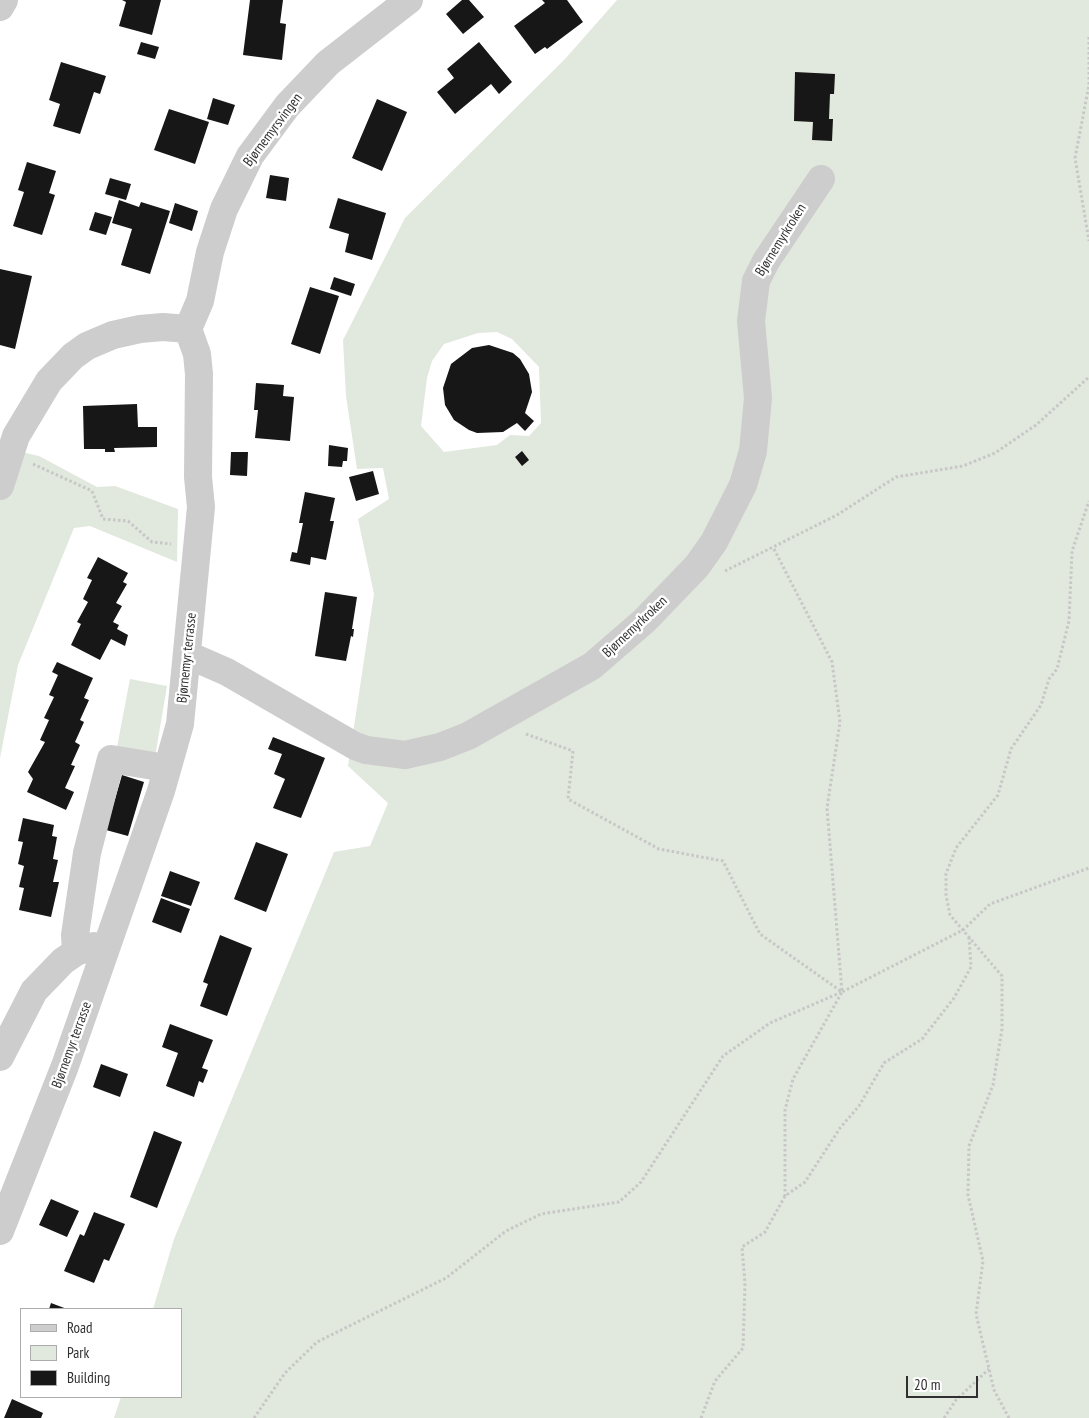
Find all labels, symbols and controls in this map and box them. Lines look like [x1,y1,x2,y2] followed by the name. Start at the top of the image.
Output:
[240,90,306,170] street label: Bjørnemyrsvingen
[752,201,810,279] street label: Bjørnemyrkroken
[599,593,671,661] street label: Bjørnemyrkroken
[174,612,200,704] street label: Bjørnemyr terrasse
[49,1000,95,1090] street label: Bjørnemyr terrasse
[20,1308,182,1398] legend
[67,1318,93,1337] text: Road
[67,1343,89,1362] text: Park
[909,1366,982,1398] scale bar
[67,1368,110,1387] text: Building
[914,1375,940,1394] text: 20 m

